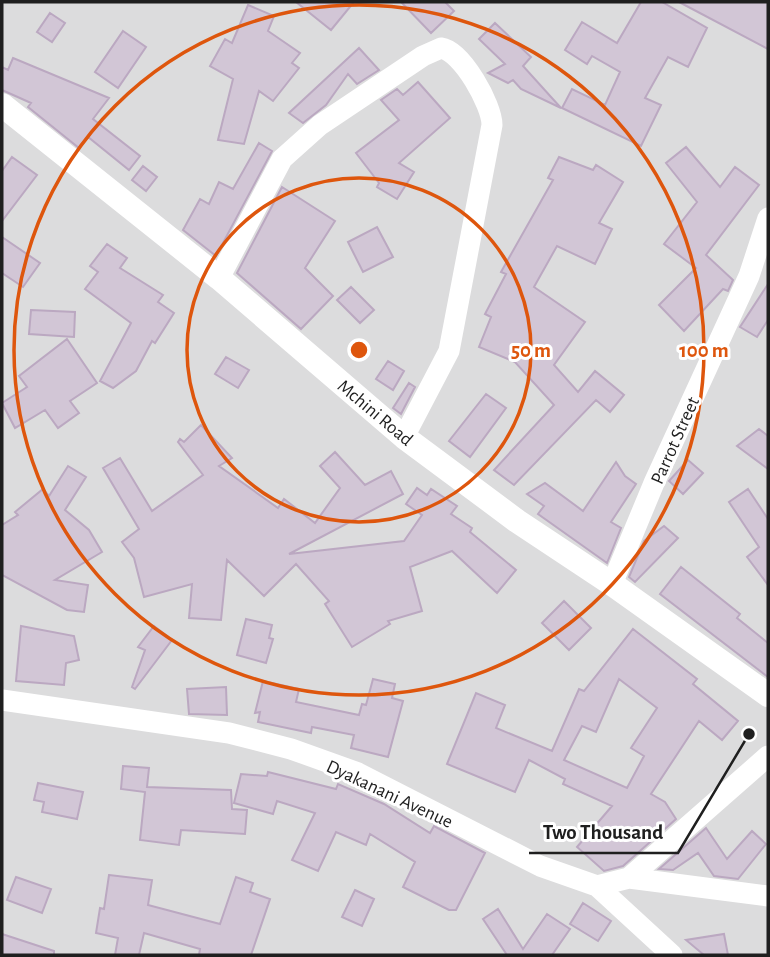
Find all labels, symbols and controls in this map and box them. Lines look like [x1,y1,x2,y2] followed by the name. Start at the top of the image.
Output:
[347,338,371,362] centre of rings
[511,340,551,361] text: 50 m
[679,340,729,361] text: 100 m
[334,376,416,450] street label: Mchini Road
[648,394,703,487] street label: Parrot Street
[323,757,455,832] street label: Dyakanani Avenue
[529,811,678,853] callout: Two Thousand
[543,822,663,843] text: Two Thousand

